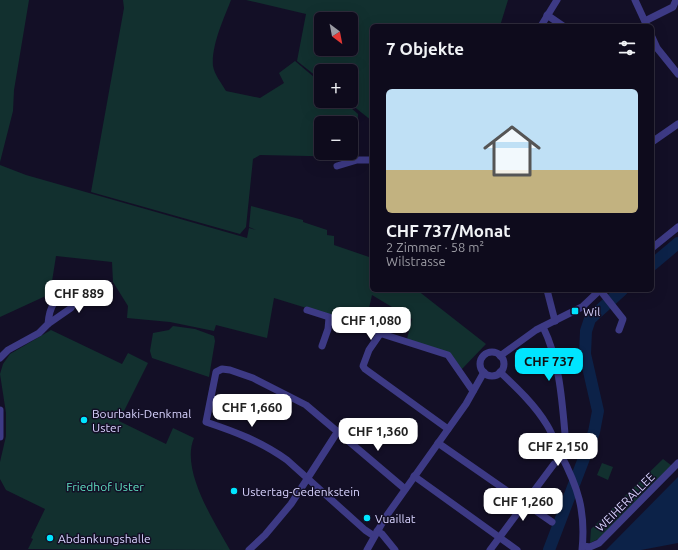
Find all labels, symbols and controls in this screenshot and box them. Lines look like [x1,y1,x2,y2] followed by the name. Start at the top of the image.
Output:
[314,12,358,56] north arrow
[314,12,358,160] map controls
[616,37,638,59] icon: filters
[386,39,464,58] text: 7 Objekte
[314,64,358,108] button: +
[476,115,548,187] icon: home
[314,116,358,160] button: −
[386,221,511,240] text: CHF 737/Monat
[386,240,484,254] text: 2 Zimmer · 58 m²
[386,254,446,268] text: Wilstrasse
[42,280,116,314] pin: CHF 889
[54,286,104,300] text: CHF 889
[583,305,600,318] place label: Wil
[570,306,580,316] marker: Wil
[325,307,417,341] pin: CHF 1,080
[341,313,401,327] text: CHF 1,080
[512,348,586,382] pin: CHF 737
[524,354,574,368] text: CHF 737
[206,394,298,428] pin: CHF 1,660
[222,400,282,414] text: CHF 1,660
[92,407,191,434] place label: Bourbaki-Denkmal Uster
[79,415,89,425] marker: Bourbaki-Denkmal Uster
[332,418,424,452] pin: CHF 1,360
[348,424,408,438] text: CHF 1,360
[512,433,604,467] pin: CHF 2,150
[528,439,588,453] text: CHF 2,150
[593,470,657,534] street label: WEIHERALLEE
[66,480,144,493] park label: Friedhof Uster
[242,485,360,498] place label: Ustertag-Gedenkstein
[229,486,239,496] marker: Ustertag-Gedenkstein
[477,488,569,522] pin: CHF 1,260
[493,494,553,508] text: CHF 1,260
[375,512,416,525] place label: Vuaillat
[362,513,372,523] marker: Vuaillat
[58,532,151,545] place label: Abdankungshalle
[45,533,55,543] marker: Abdankungshalle

